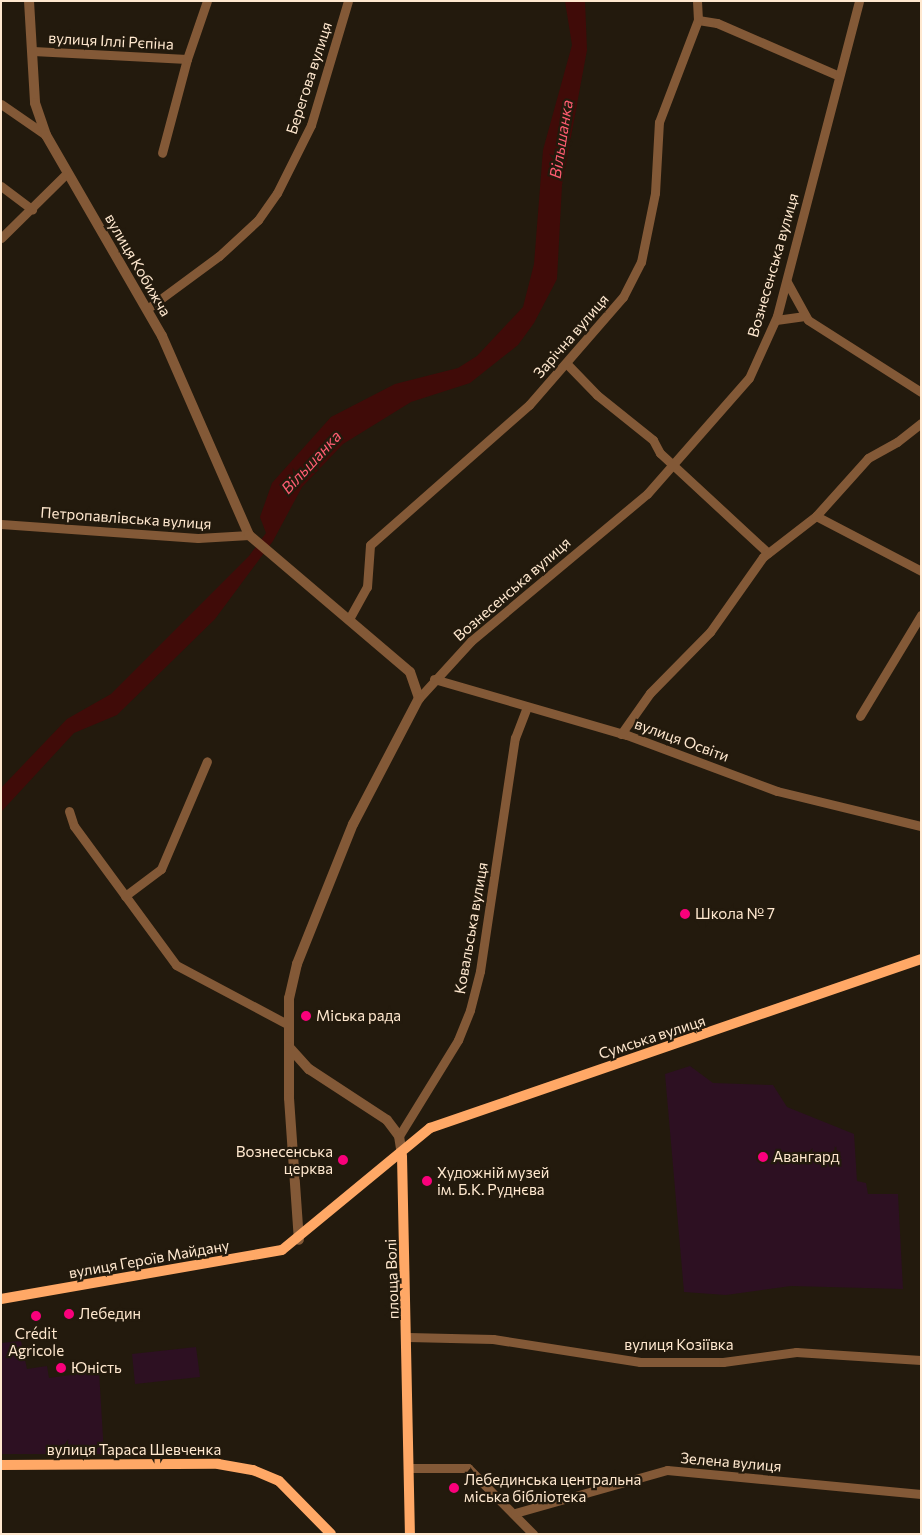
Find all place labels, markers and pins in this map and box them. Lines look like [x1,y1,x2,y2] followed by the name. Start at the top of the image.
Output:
[695,905,775,923] place label: Школа № 7
[679,908,691,920] marker: Школа № 7
[316,1007,401,1025] place label: Міська рада
[300,1010,312,1022] marker: Міська рада
[236,1142,333,1177] place label: Вознесенська церква
[773,1148,840,1166] place label: Авангард
[757,1151,769,1163] marker: Авангард
[337,1154,349,1166] marker: Вознесенська церква
[437,1163,549,1198] place label: Художній музей ім. Б.К. Руднєва
[421,1175,433,1187] marker: Художній музей ім. Б.К. Руднєва
[79,1305,141,1323] place label: Лебедин
[63,1308,75,1320] marker: Лебедин
[30,1310,42,1322] marker: Crédit Agricole
[8,1324,64,1359] place label: Crédit Agricole
[71,1359,122,1377] place label: Юність
[55,1362,67,1374] marker: Юність
[464,1470,641,1505] place label: Лебединська центральна міська бібліотека
[448,1482,460,1494] marker: Лебединська центральна міська бібліотека

